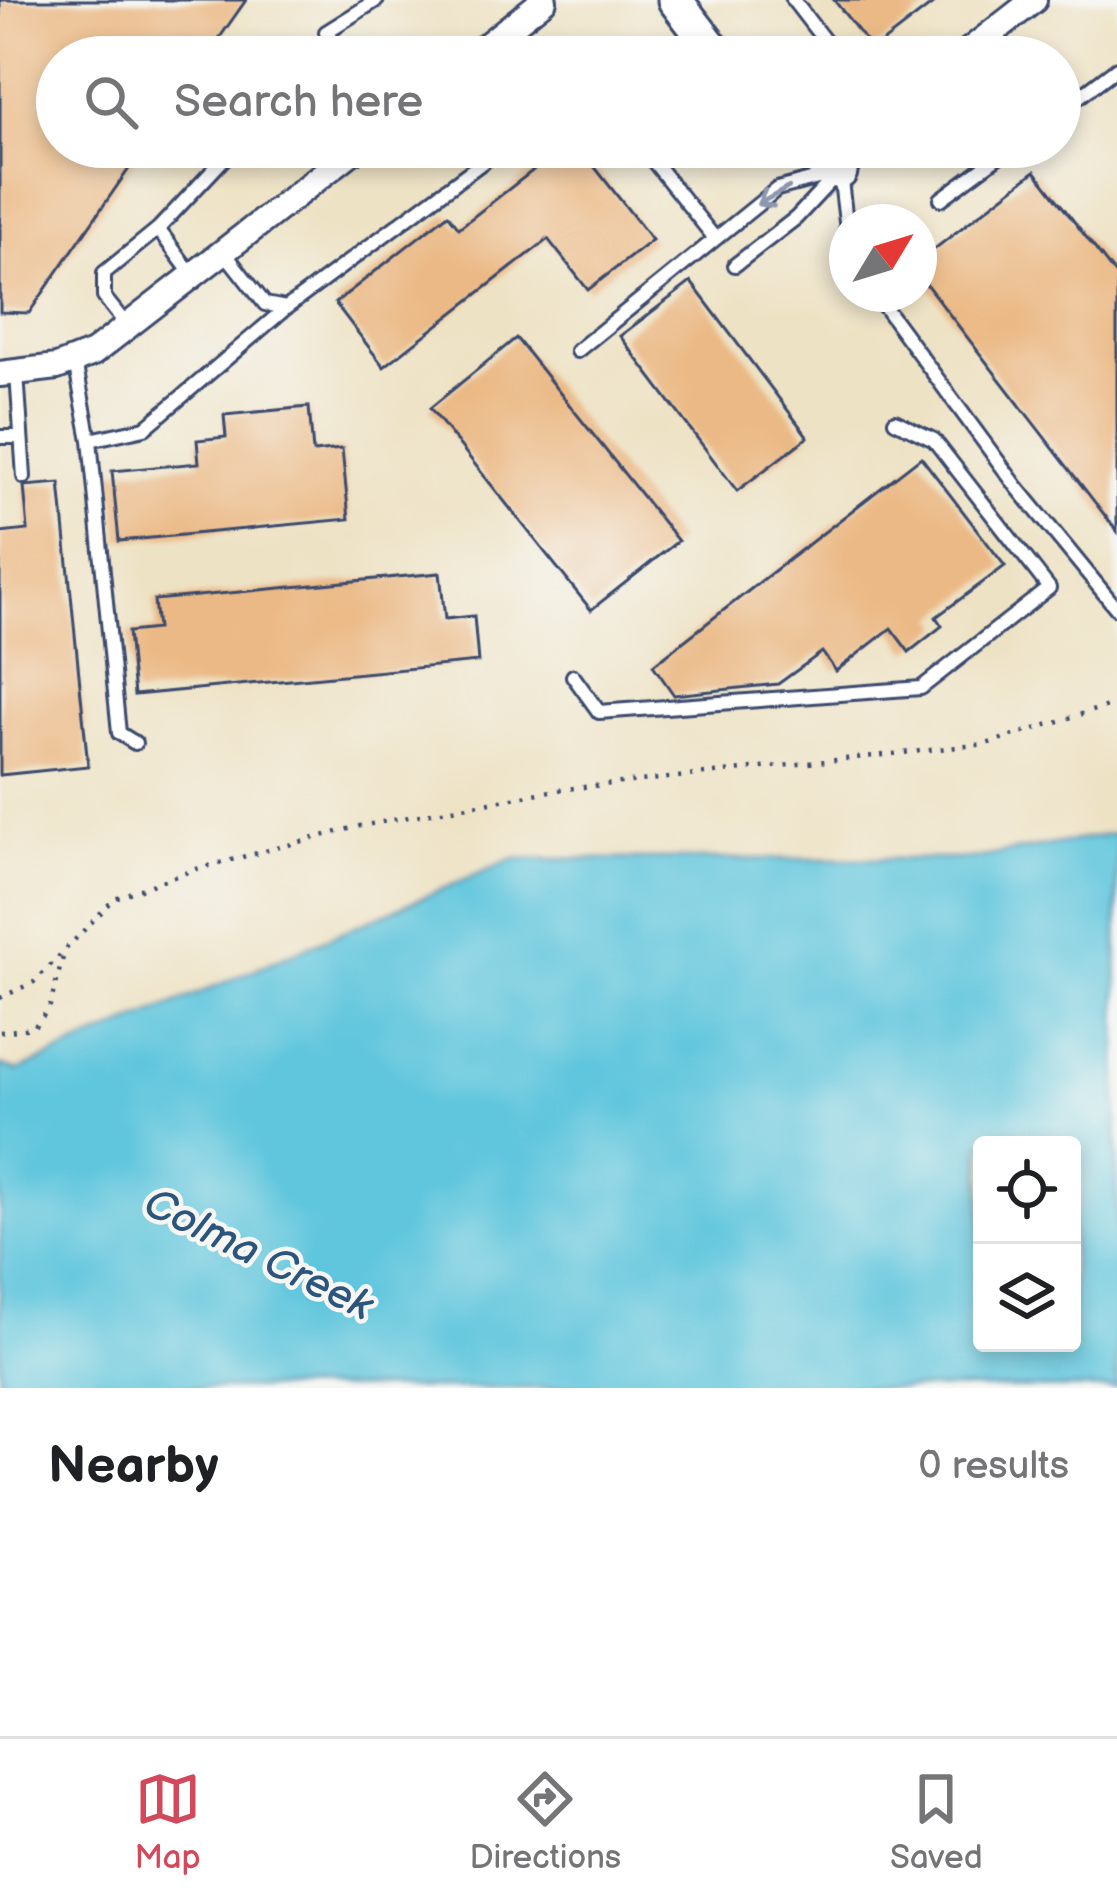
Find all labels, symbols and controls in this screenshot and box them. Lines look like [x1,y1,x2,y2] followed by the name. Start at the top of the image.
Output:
[36,36,1081,168] search box
[78,69,144,135] icon: search
[174,75,423,130] text: Search here
[756,184,791,208] one-way arrow
[829,204,937,312] north arrow
[973,1136,1081,1352] map controls
[973,1136,1081,1244] button: locate
[135,1178,382,1333] water label: Colma Creek
[973,1244,1081,1352] button: layers
[48,1436,219,1497] text: Nearby
[918,1443,1069,1490] text: 0 results
[134,1766,201,1878] tab: Map
[469,1766,621,1878] tab: Directions
[890,1766,983,1878] tab: Saved

